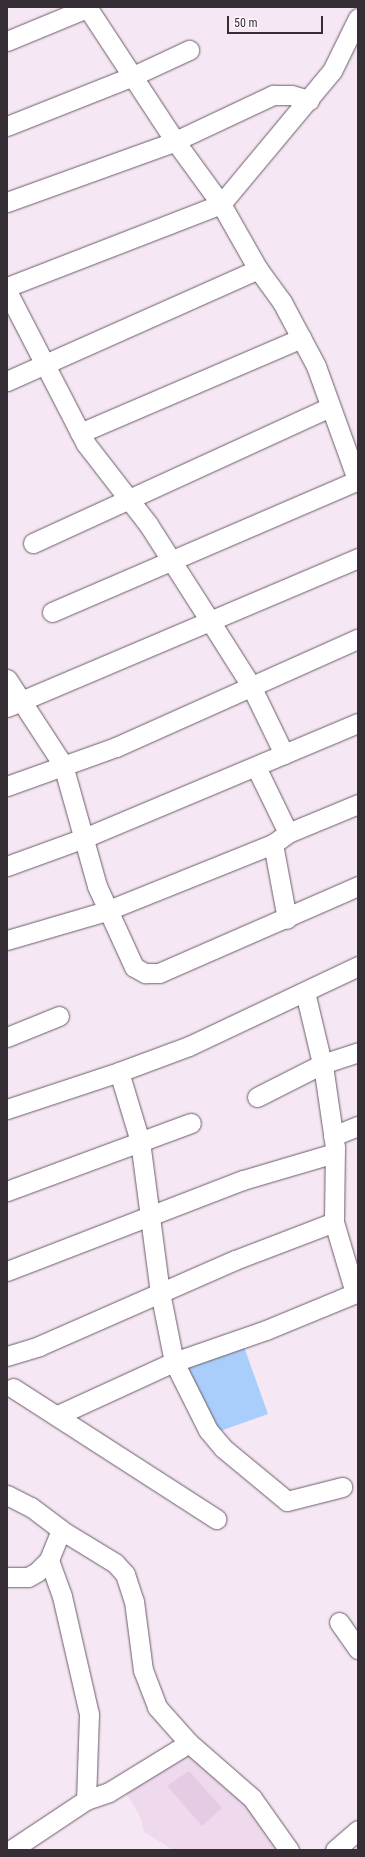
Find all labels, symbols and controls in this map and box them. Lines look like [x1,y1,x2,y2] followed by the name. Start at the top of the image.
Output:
[229,8,325,34] scale bar
[234,16,258,30] text: 50 m

